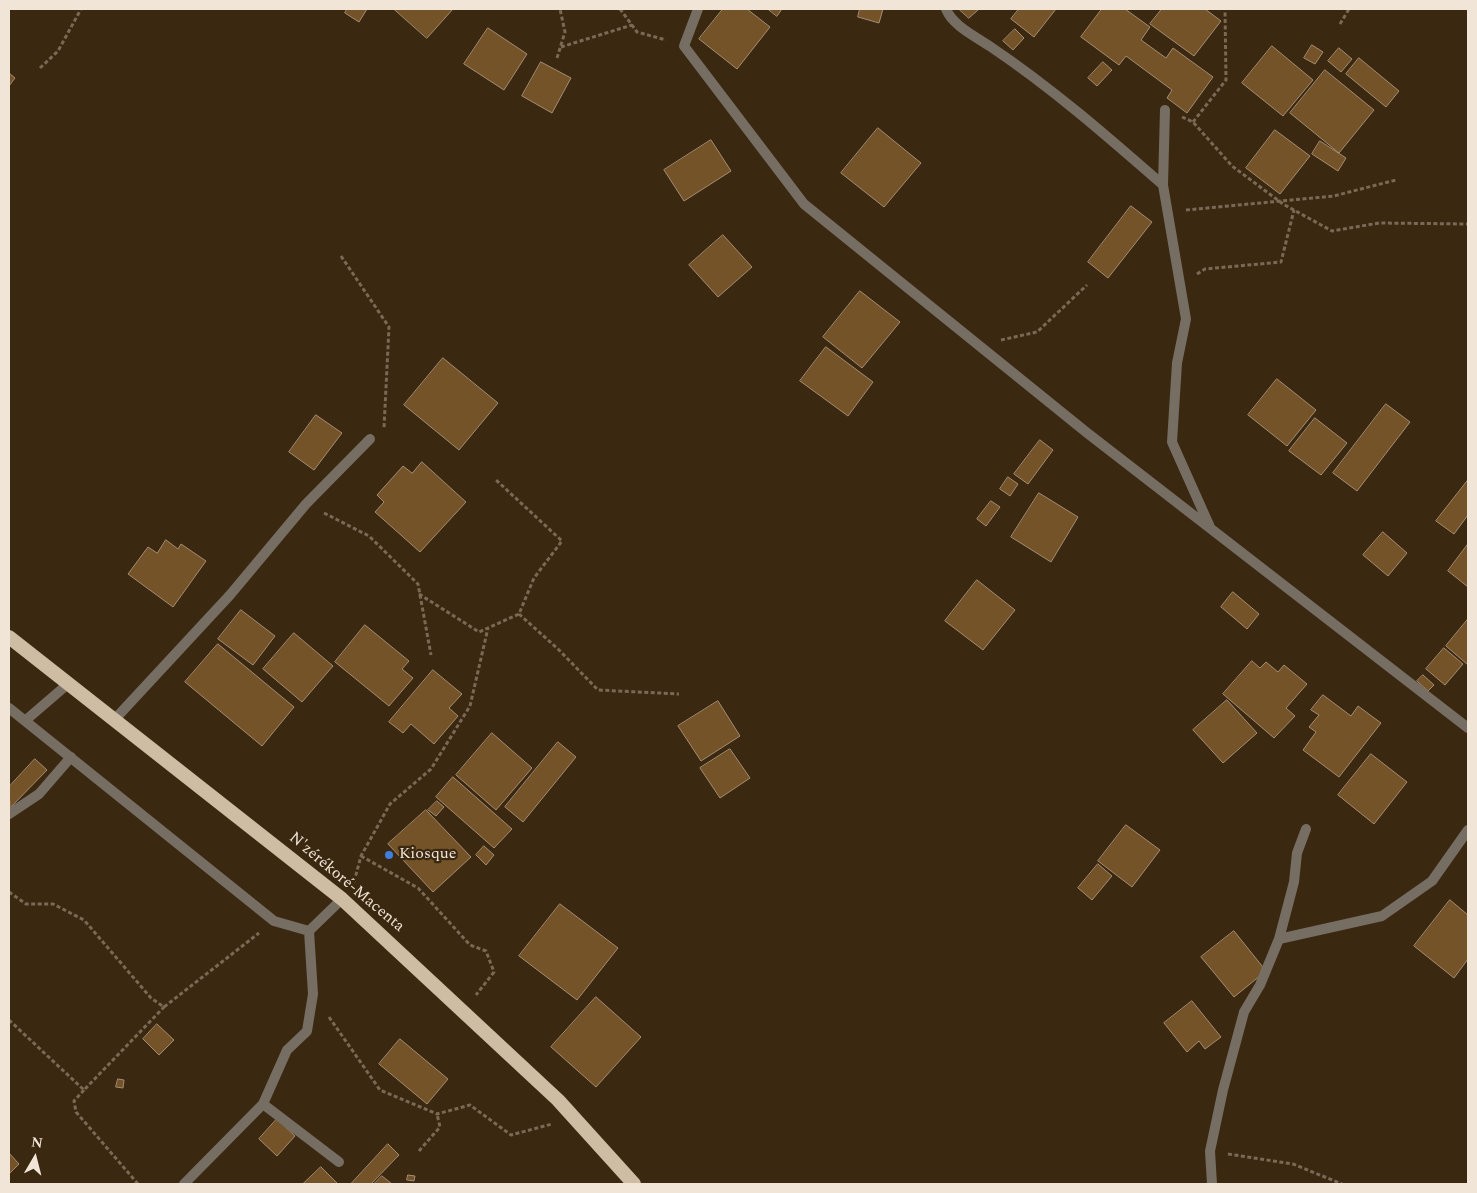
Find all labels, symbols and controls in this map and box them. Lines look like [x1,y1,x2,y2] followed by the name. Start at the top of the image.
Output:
[284,829,408,937] street label: N'zérékoré-Macenta
[399,845,457,865] place label: Kiosque
[383,849,395,861] marker: Kiosque
[30,1131,44,1154] text: N
[10,1133,60,1183] north arrow

